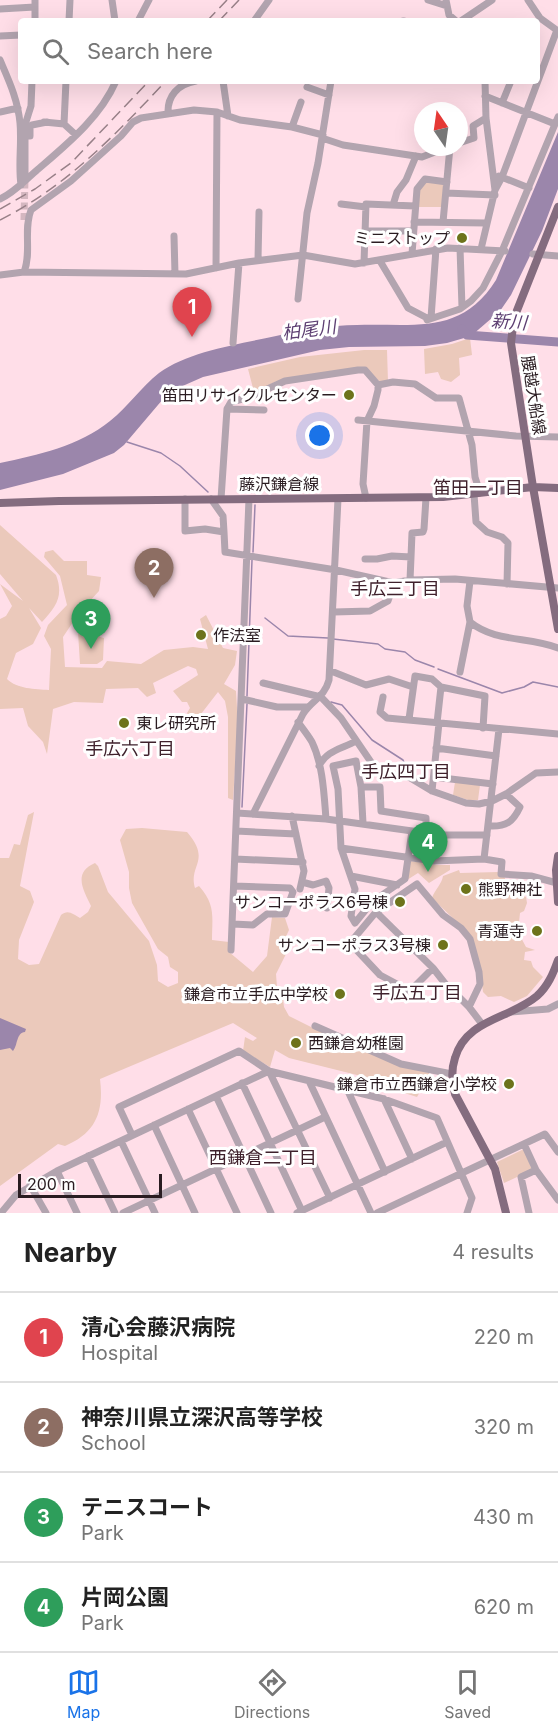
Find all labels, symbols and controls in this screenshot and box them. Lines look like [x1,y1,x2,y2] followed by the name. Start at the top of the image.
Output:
[18,18,540,84] search box
[39,35,72,68] icon: search
[87,38,213,64] text: Search here
[414,102,468,156] north arrow
[354,228,450,248] place label: ミニストップ
[455,231,469,245] marker: ミニストップ
[172,288,212,337] pin: 1
[490,310,530,333] water label: 新川
[281,316,339,343] water label: 柏尾川
[518,354,550,436] street label: 腰越大船線
[162,385,337,405] place label: 笛田リサイクルセンター
[342,388,356,402] marker: 笛田リサイクルセンター
[305,421,334,450] your location
[239,474,319,494] street label: 藤沢鎌倉線
[433,477,523,498] district label: 笛田一丁目
[134,548,174,598] pin: 2
[350,578,440,599] district label: 手広三丁目
[72,600,110,649] pin: 3
[213,625,261,645] place label: 作法室
[194,628,208,642] marker: 作法室
[136,713,216,733] place label: 東レ研究所
[117,716,131,730] marker: 東レ研究所
[85,738,175,759] district label: 手広六丁目
[361,761,451,782] district label: 手広四丁目
[408,822,448,872] pin: 4
[478,879,542,899] place label: 熊野神社
[459,882,473,896] marker: 熊野神社
[234,892,388,912] place label: サンコーポラス6号棟
[393,895,407,909] marker: サンコーポラス6号棟
[477,921,525,941] place label: 青蓮寺
[530,924,544,938] marker: 青蓮寺
[277,935,431,955] place label: サンコーポラス3号棟
[436,938,450,952] marker: サンコーポラス3号棟
[372,982,462,1003] district label: 手広五丁目
[184,984,328,1004] place label: 鎌倉市立手広中学校
[333,987,347,1001] marker: 鎌倉市立手広中学校
[308,1033,404,1053] place label: 西鎌倉幼稚園
[289,1036,303,1050] marker: 西鎌倉幼稚園
[337,1074,497,1094] place label: 鎌倉市立西鎌倉小学校
[502,1077,516,1091] marker: 鎌倉市立西鎌倉小学校
[209,1147,317,1168] district label: 西鎌倉二丁目
[18,1171,162,1198] scale bar
[27,1174,75,1194] text: 200 m
[24,1237,117,1268] text: Nearby
[452,1240,534,1264] text: 4 results
[81,1314,235,1340] text: 清心会藤沢病院
[39,1325,48,1349] text: 1
[474,1325,534,1349] text: 220 m
[81,1341,158,1365] text: Hospital
[81,1404,323,1430] text: 神奈川県立深沢高等学校
[37,1415,50,1439] text: 2
[474,1415,534,1439] text: 320 m
[81,1431,146,1455] text: School
[81,1494,213,1520] text: テニスコート
[37,1505,50,1529] text: 3
[473,1505,534,1529] text: 430 m
[81,1521,124,1545] text: Park
[81,1584,169,1610] text: 片岡公園
[37,1595,50,1619] text: 4
[474,1595,534,1619] text: 620 m
[81,1611,124,1635] text: Park
[67,1666,100,1722] tab: Map
[234,1666,310,1722] tab: Directions
[444,1666,491,1722] tab: Saved

